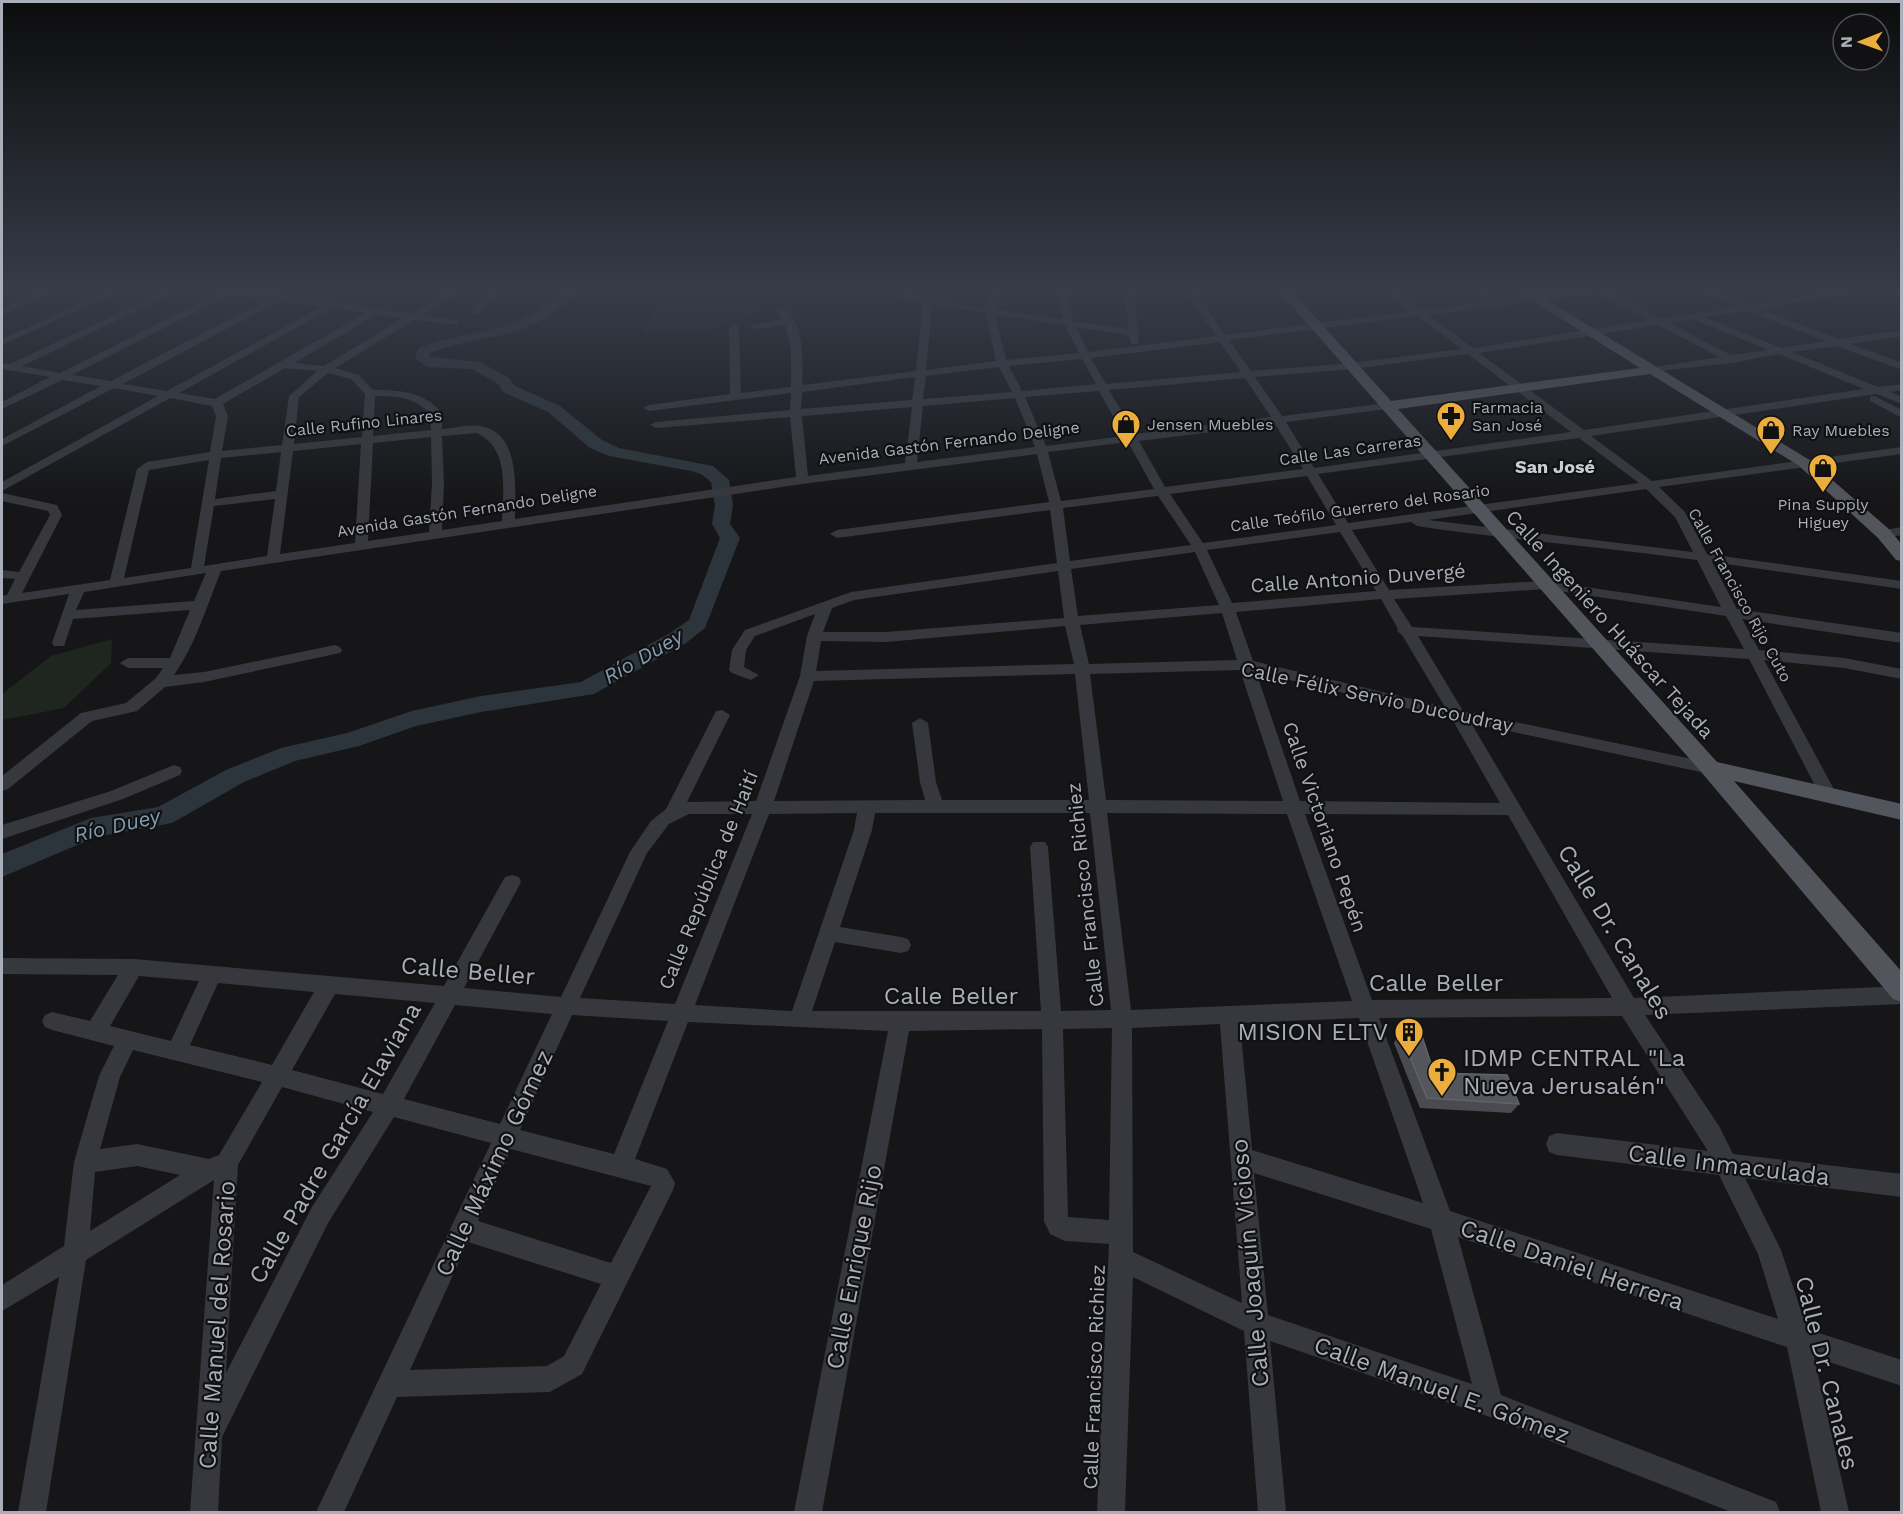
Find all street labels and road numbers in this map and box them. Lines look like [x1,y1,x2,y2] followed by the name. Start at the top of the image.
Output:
[285,405,443,441] street label: Calle Rufino Linares
[817,418,1081,468] street label: Avenida Gastón Fernando Deligne
[1278,431,1422,469] street label: Calle Las Carreras
[1229,480,1491,536] street label: Calle Teófilo Guerrero del Rosario
[336,481,598,541] street label: Avenida Gastón Fernando Deligne
[1501,505,1719,743] street label: Calle Ingeniero Huáscar Tejada
[1684,505,1796,685] street label: Calle Francisco Rijo Cuto
[1250,559,1466,597] street label: Calle Antonio Duvergé
[1239,656,1516,738] street label: Calle Félix Servio Ducoudray
[1278,719,1372,935] street label: Calle Victoriano Pepén
[653,767,763,993] street label: Calle República de Haití
[1061,782,1109,1008] street label: Calle Francisco Richiez
[1552,840,1678,1024] street label: Calle Dr. Canales
[400,951,536,991] street label: Calle Beller
[1369,969,1504,997] street label: Calle Beller
[884,982,1019,1010] street label: Calle Beller
[243,998,427,1288] street label: Calle Padre García Elaviana
[429,1045,559,1281] street label: Calle Máximo Gómez
[1225,1138,1275,1388] street label: Calle Joaquín Vicioso
[1627,1139,1831,1191] street label: Calle Inmaculada
[820,1162,888,1372] street label: Calle Enrique Rijo
[193,1180,241,1470] street label: Calle Manuel del Rosario
[1456,1214,1688,1316] street label: Calle Daniel Herrera
[1078,1264,1110,1490] street label: Calle Francisco Richiez
[1789,1273,1865,1473] street label: Calle Dr. Canales
[1310,1331,1574,1449] street label: Calle Manuel E. Gómez

